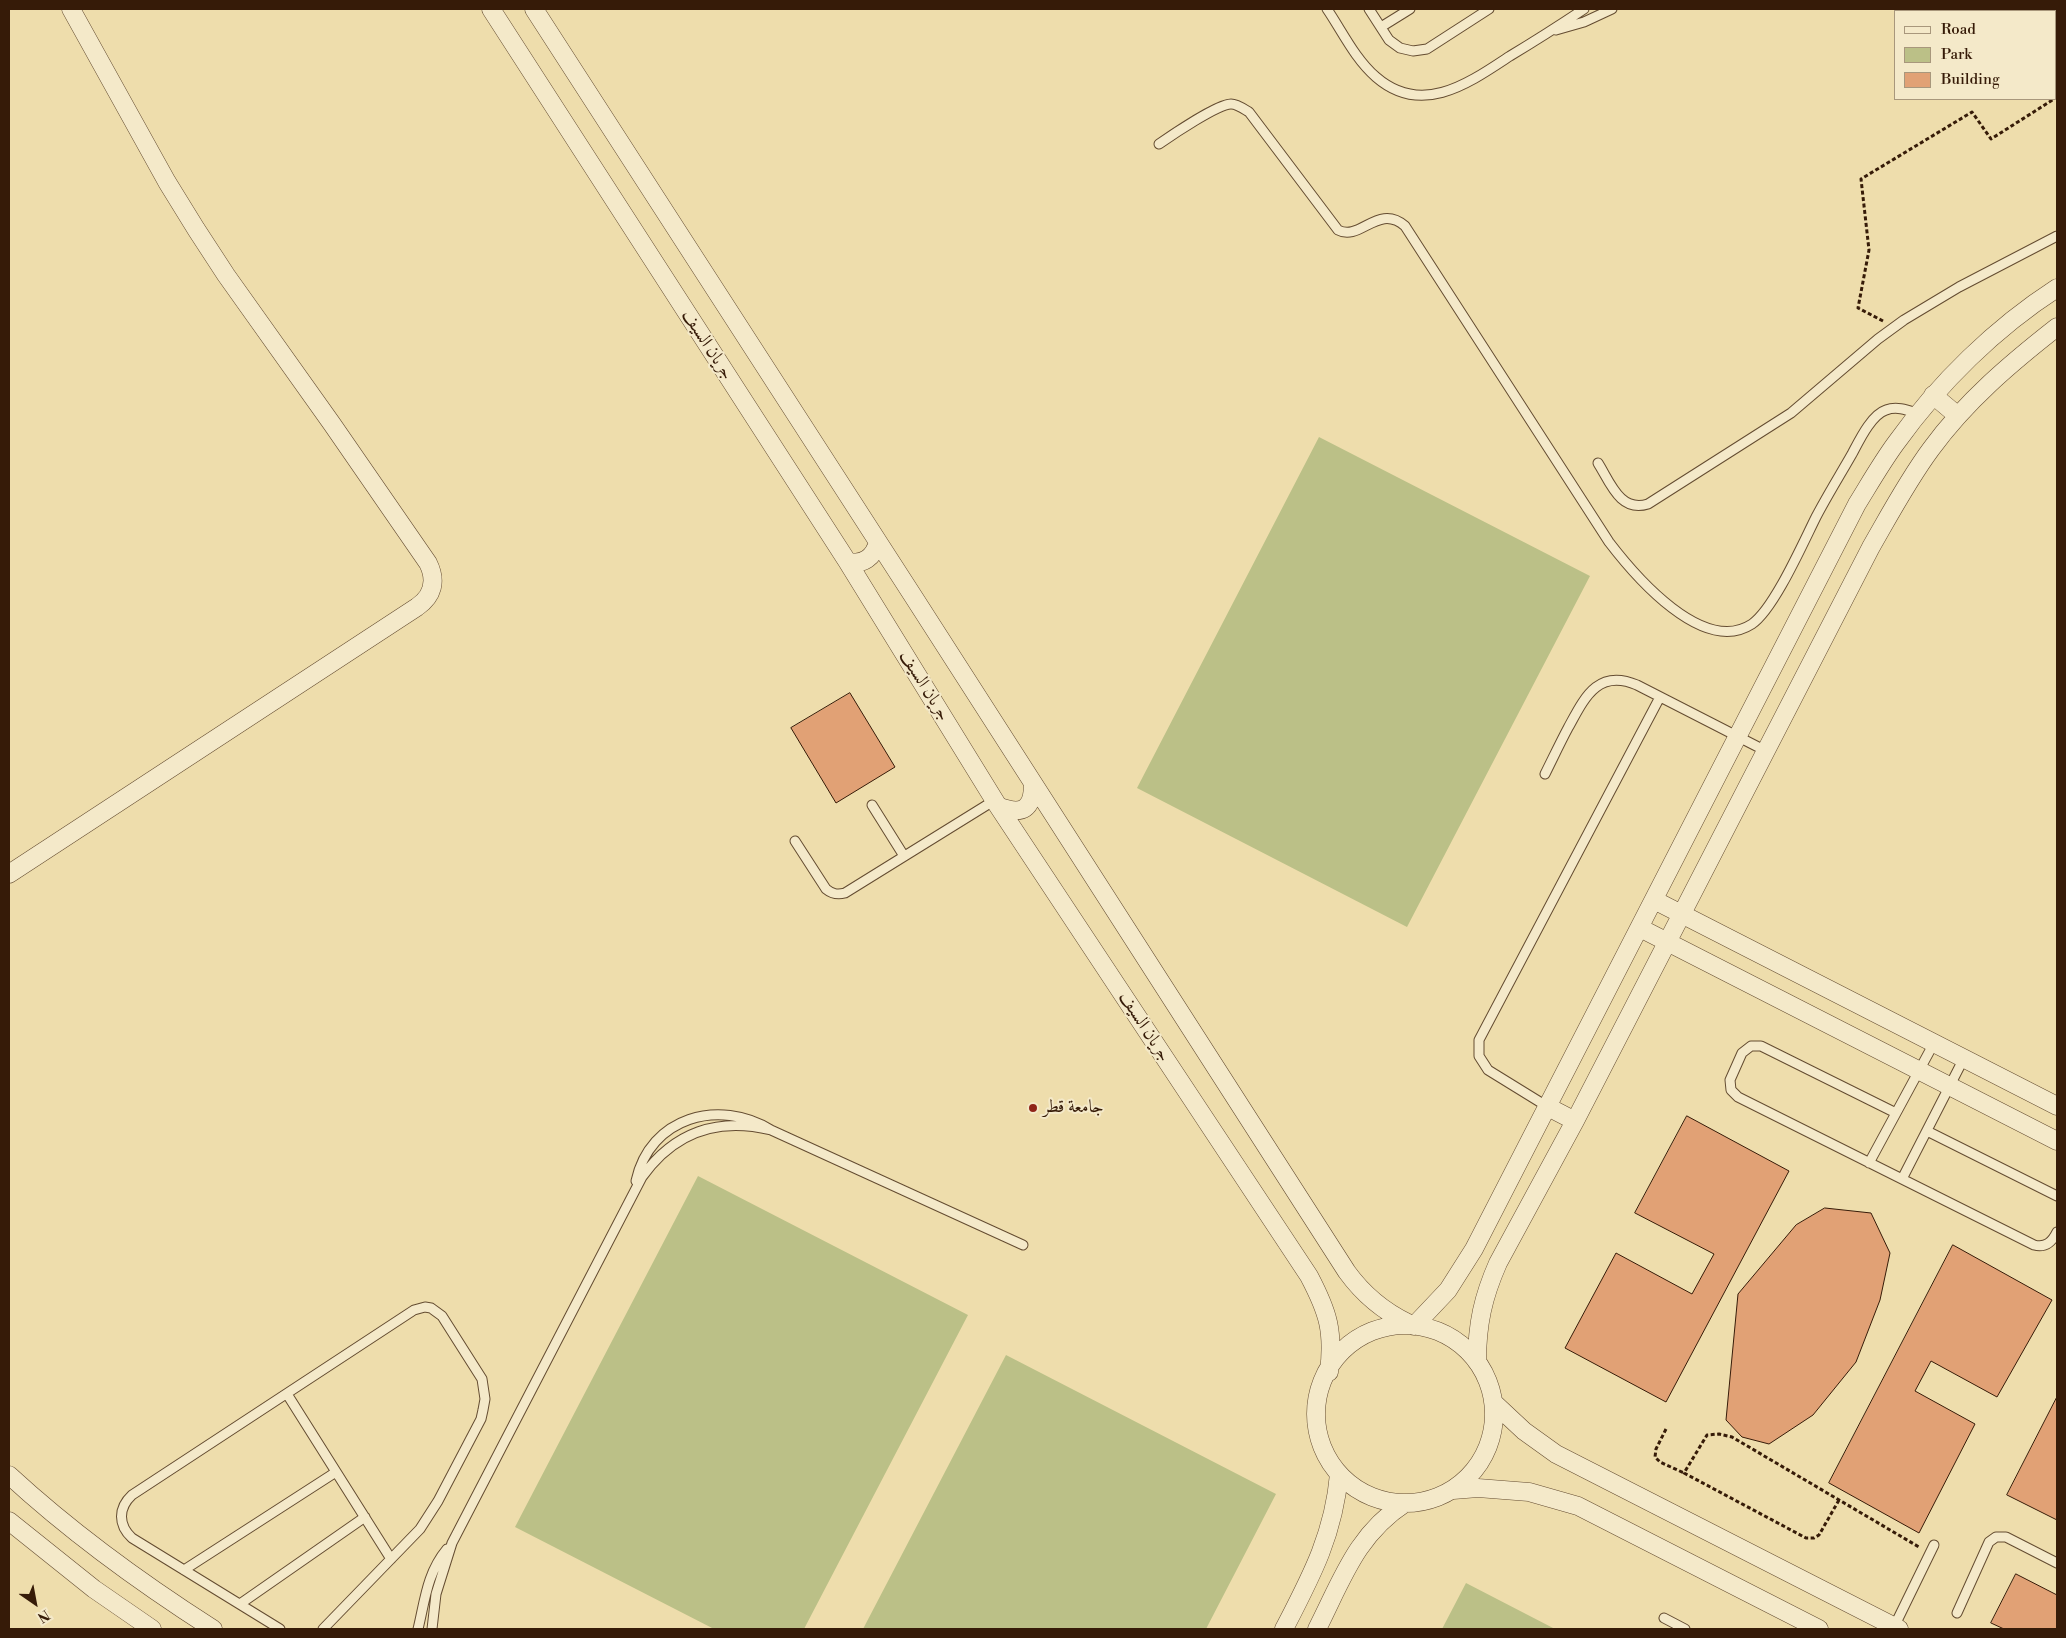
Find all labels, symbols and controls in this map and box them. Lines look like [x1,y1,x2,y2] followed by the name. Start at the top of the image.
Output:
[1894,10,2056,100] legend
[1941,20,1976,39] text: Road
[1941,45,1972,64] text: Park
[1941,70,2000,89] text: Building
[676,306,738,384] street label: جريان السيف
[894,647,954,725] street label: جريان السيف
[1113,988,1175,1066] street label: جريان السيف
[1043,1097,1104,1119] place label: جامعة قطر
[1027,1102,1039,1114] marker: جامعة قطر
[10,1578,60,1628] north arrow
[34,1605,53,1626] text: N

